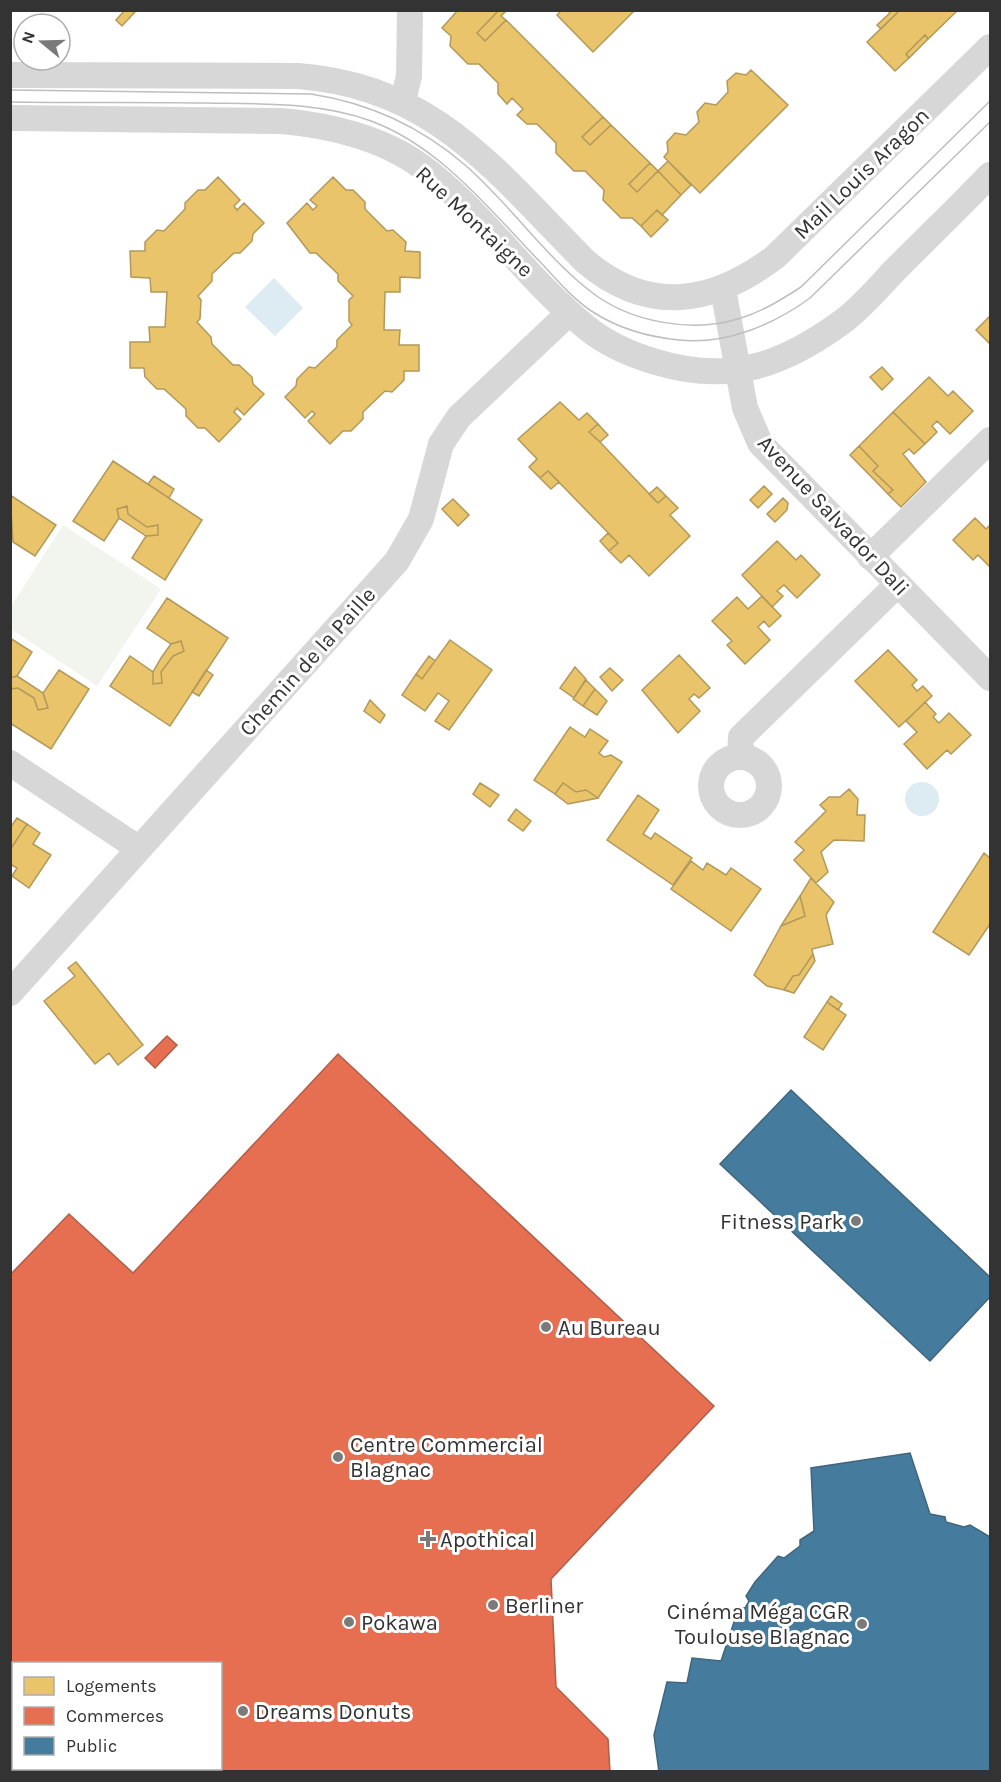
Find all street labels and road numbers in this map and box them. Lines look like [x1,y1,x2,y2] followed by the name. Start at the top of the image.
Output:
[789,103,935,245] street label: Mail Louis Aragon
[410,161,538,283] street label: Rue Montaigne
[752,430,914,601] street label: Avenue Salvador Dali
[234,582,381,741] street label: Chemin de la Paille

